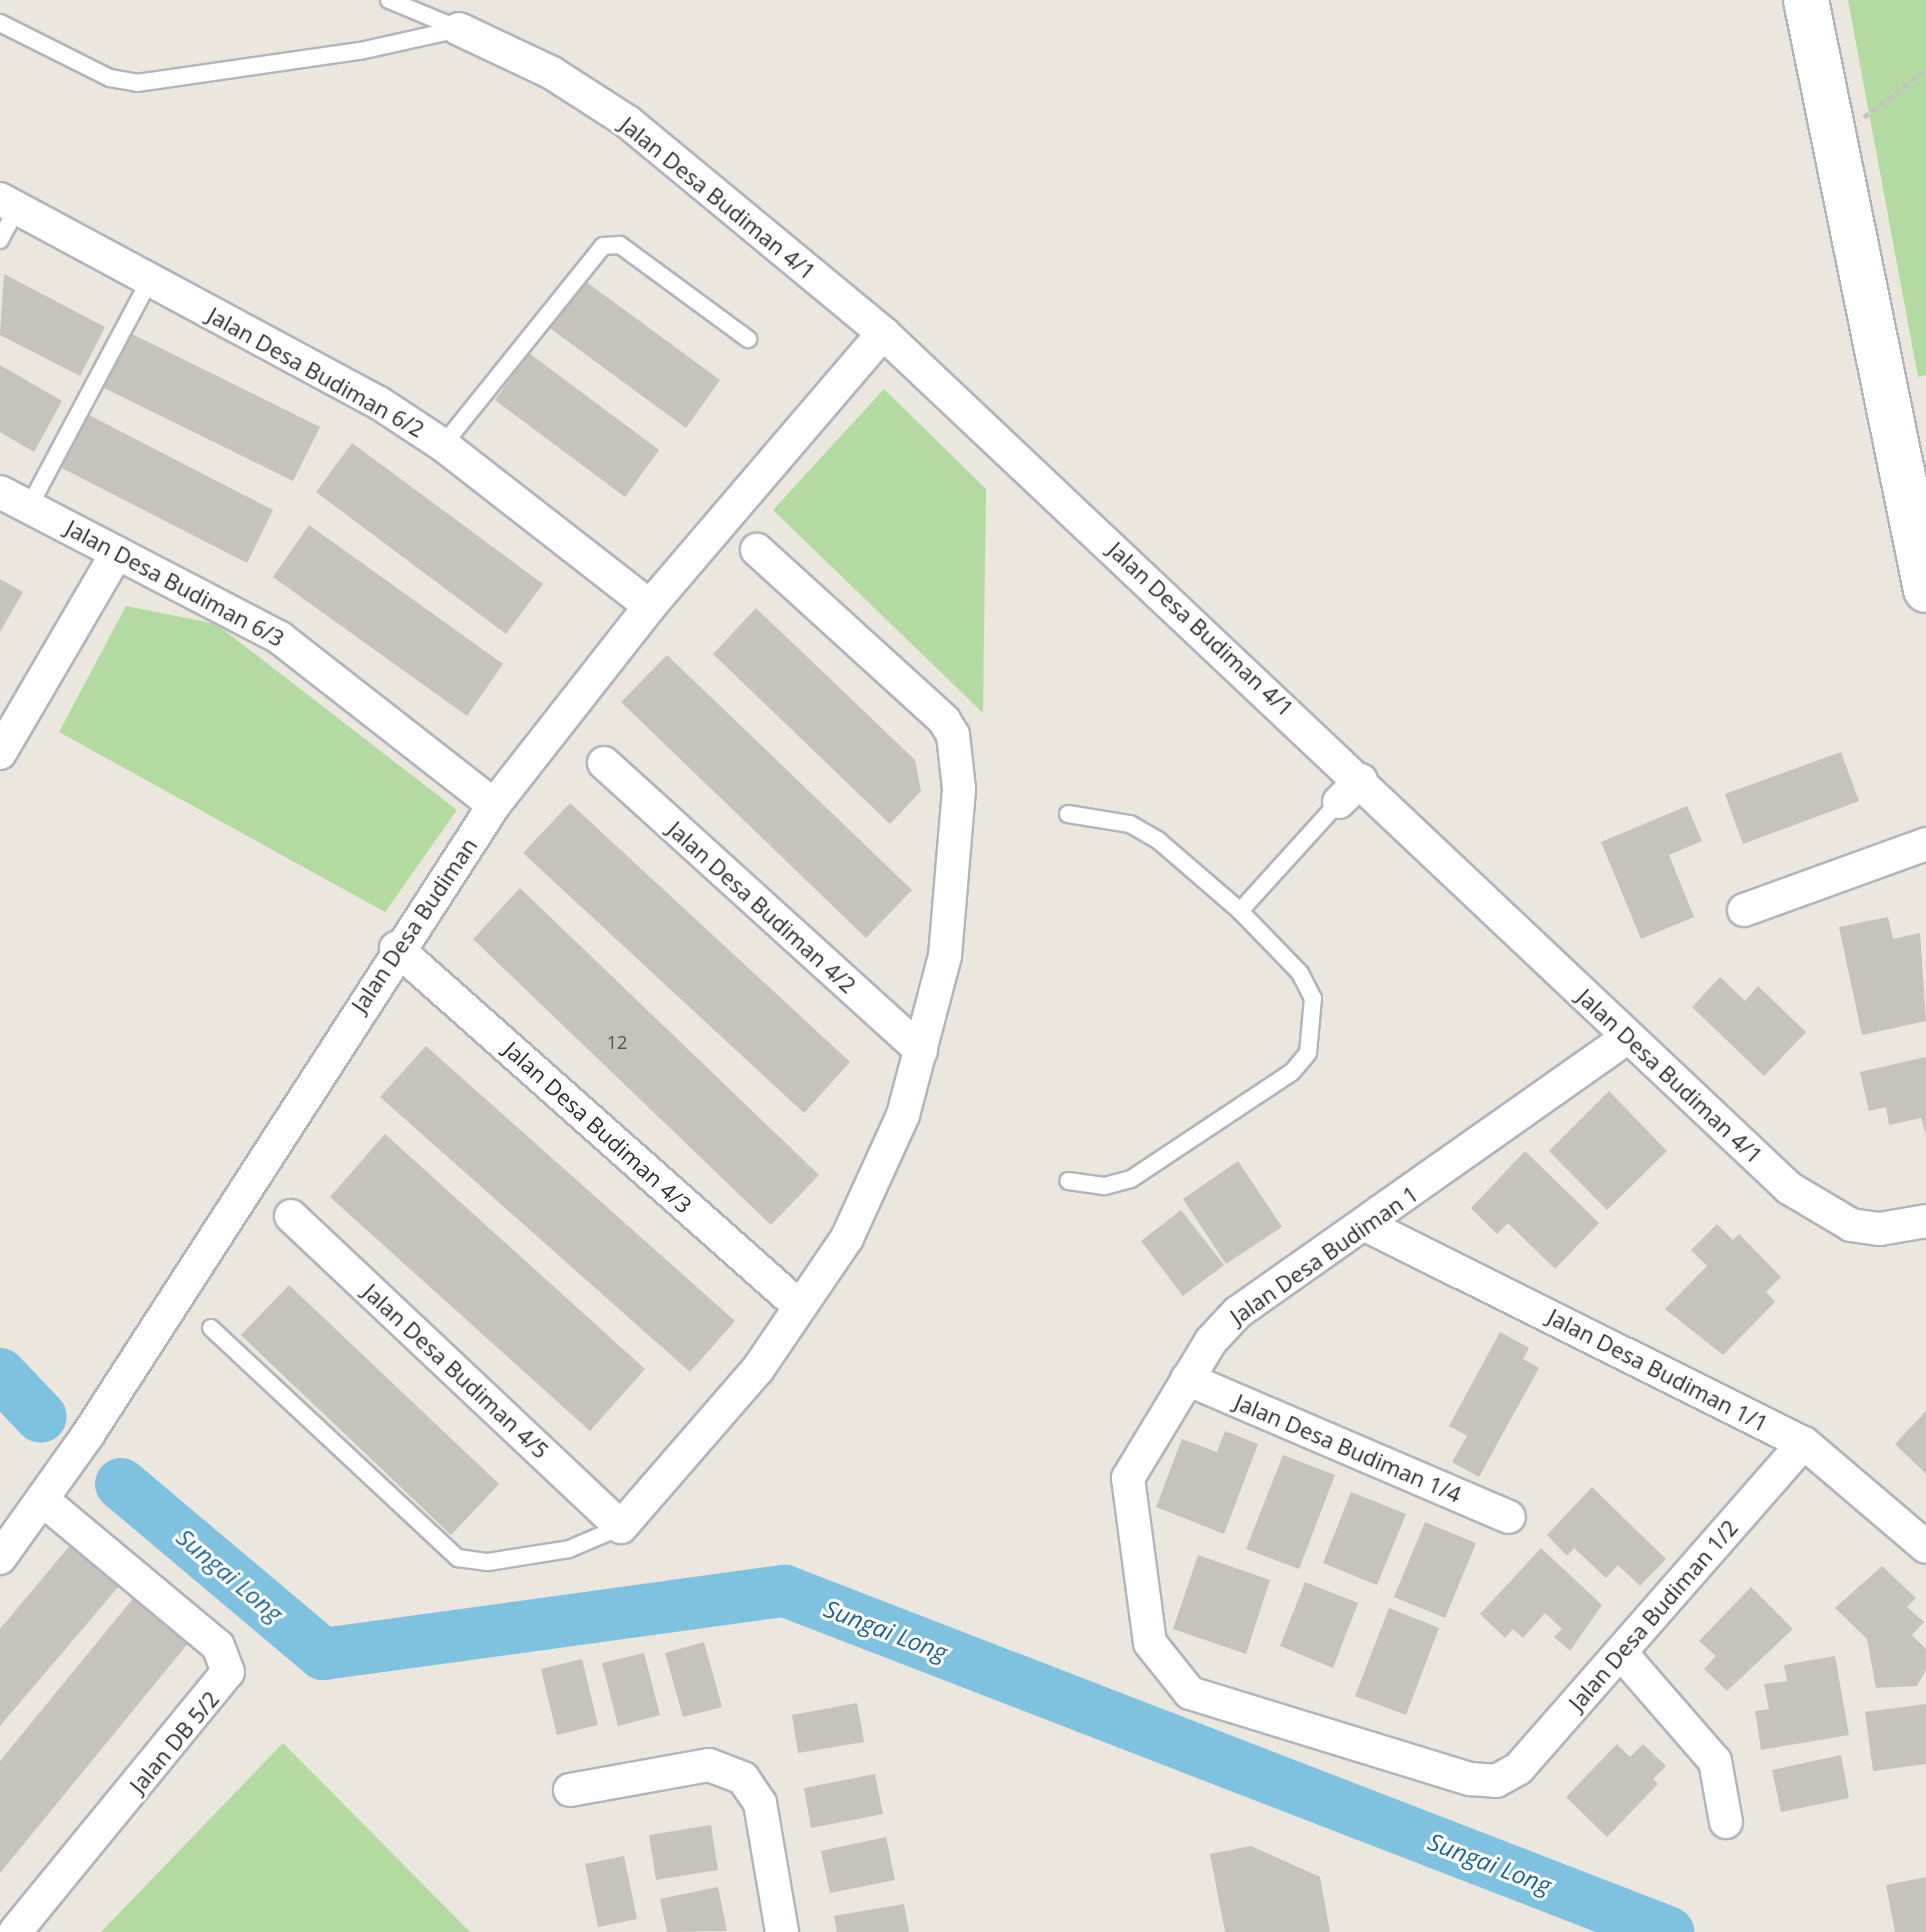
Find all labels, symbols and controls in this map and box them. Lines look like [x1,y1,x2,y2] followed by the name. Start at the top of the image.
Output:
[615,111,821,285] street label: Jalan Desa Budiman 4/1
[203,301,429,443] street label: Jalan Desa Budiman 6/2
[61,514,289,652] street label: Jalan Desa Budiman 6/3
[1103,536,1299,722] street label: Jalan Desa Budiman 4/1
[663,816,861,998] street label: Jalan Desa Budiman 4/2
[346,833,482,1017] street label: Jalan Desa Budiman
[1572,983,1768,1169] street label: Jalan Desa Budiman 4/1
[607,1031,627,1053] house number: 12
[499,1036,697,1218] street label: Jalan Desa Budiman 4/3
[1225,1180,1423,1330] street label: Jalan Desa Budiman 1
[358,1278,554,1464] street label: Jalan Desa Budiman 4/5
[1543,1303,1773,1437] street label: Jalan Desa Budiman 1/1
[1231,1388,1465,1508] street label: Jalan Desa Budiman 1/4
[1563,1514,1743,1716] street label: Jalan Desa Budiman 1/2
[171,1522,289,1628] water label: Sungai Long
[820,1593,952,1667] water label: Sungai Long
[124,1686,224,1798] street label: Jalan DB 5/2
[1424,1826,1556,1900] water label: Sungai Long

